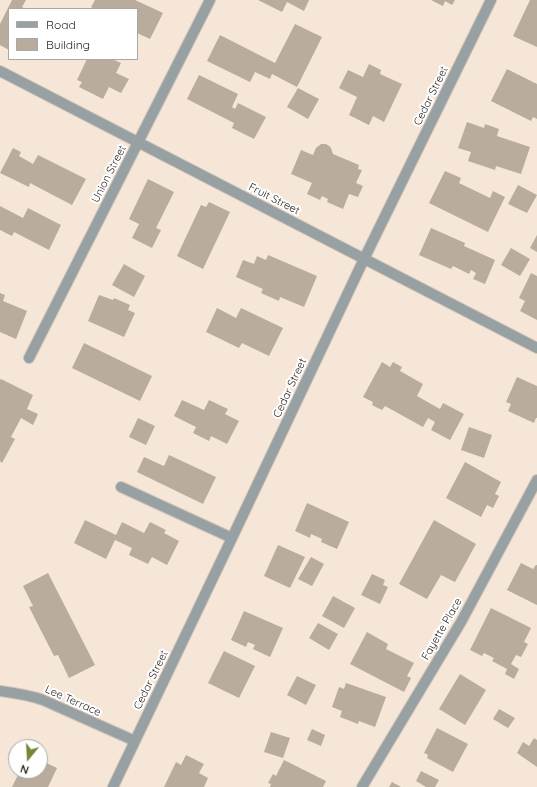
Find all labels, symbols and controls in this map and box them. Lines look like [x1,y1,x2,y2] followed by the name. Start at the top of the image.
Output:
[8,8,138,60] legend
[46,17,76,32] text: Road
[46,37,90,52] text: Building
[411,64,451,128] street label: Cedar Street
[89,143,129,205] street label: Union Street
[246,180,302,218] street label: Fruit Street
[270,356,310,420] street label: Cedar Street
[419,596,465,662] street label: Fayette Place
[131,648,171,712] street label: Cedar Street
[43,683,103,719] street label: Lee Terrace
[8,739,48,779] north arrow
[19,762,31,777] text: N

